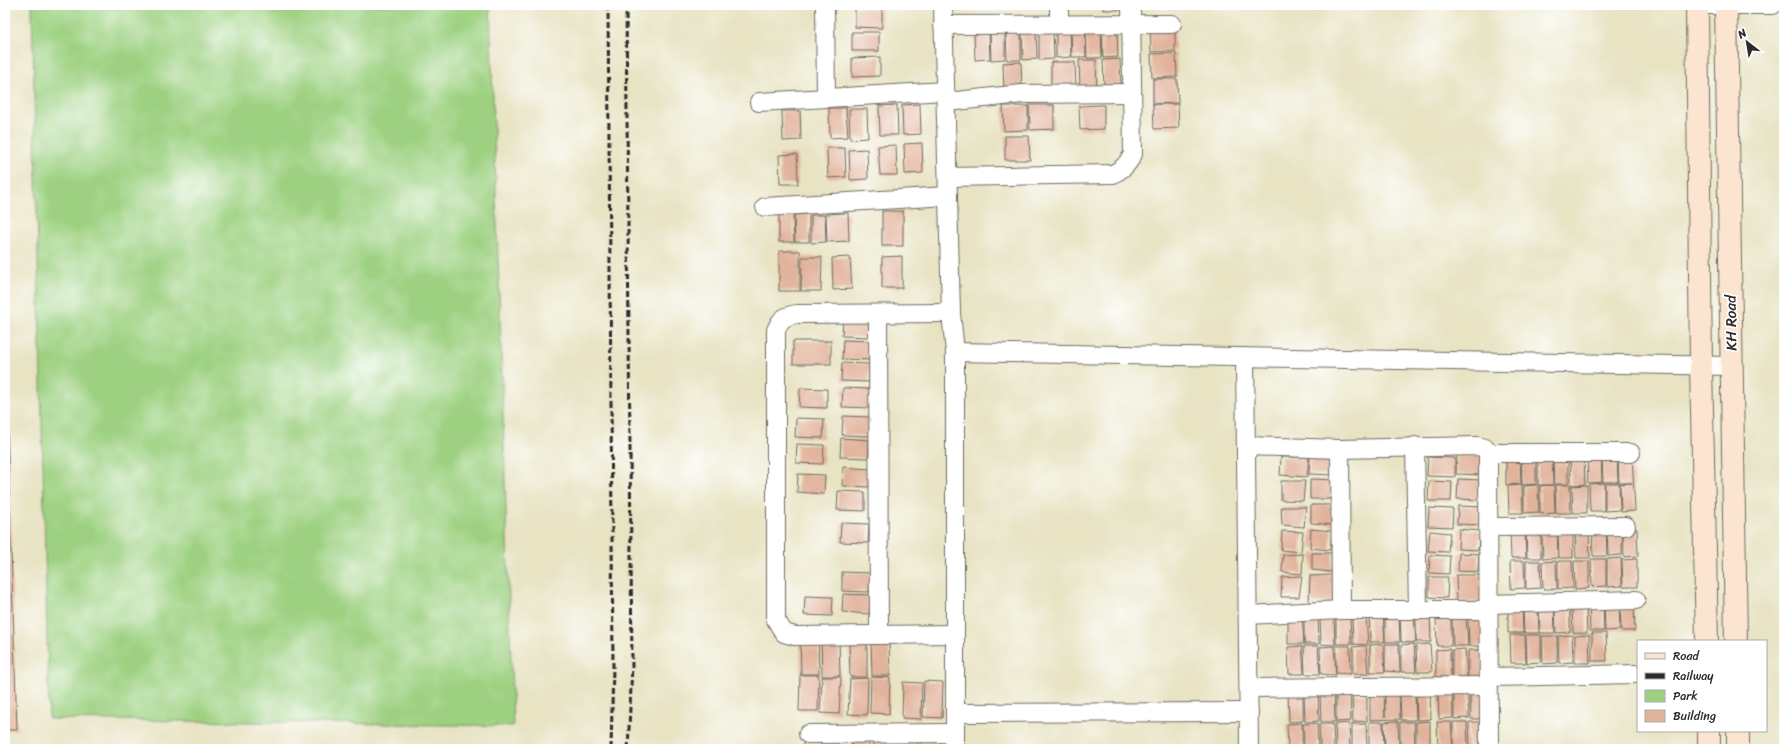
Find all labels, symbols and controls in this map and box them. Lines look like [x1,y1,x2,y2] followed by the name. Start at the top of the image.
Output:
[1727,22,1767,62] north arrow
[1733,24,1751,44] text: N
[1717,294,1744,351] street label: KH Road
[1637,640,1767,732] legend
[1673,645,1700,667] text: Road
[1673,665,1714,687] text: Railway
[1673,685,1698,707] text: Park
[1673,705,1716,727] text: Building

